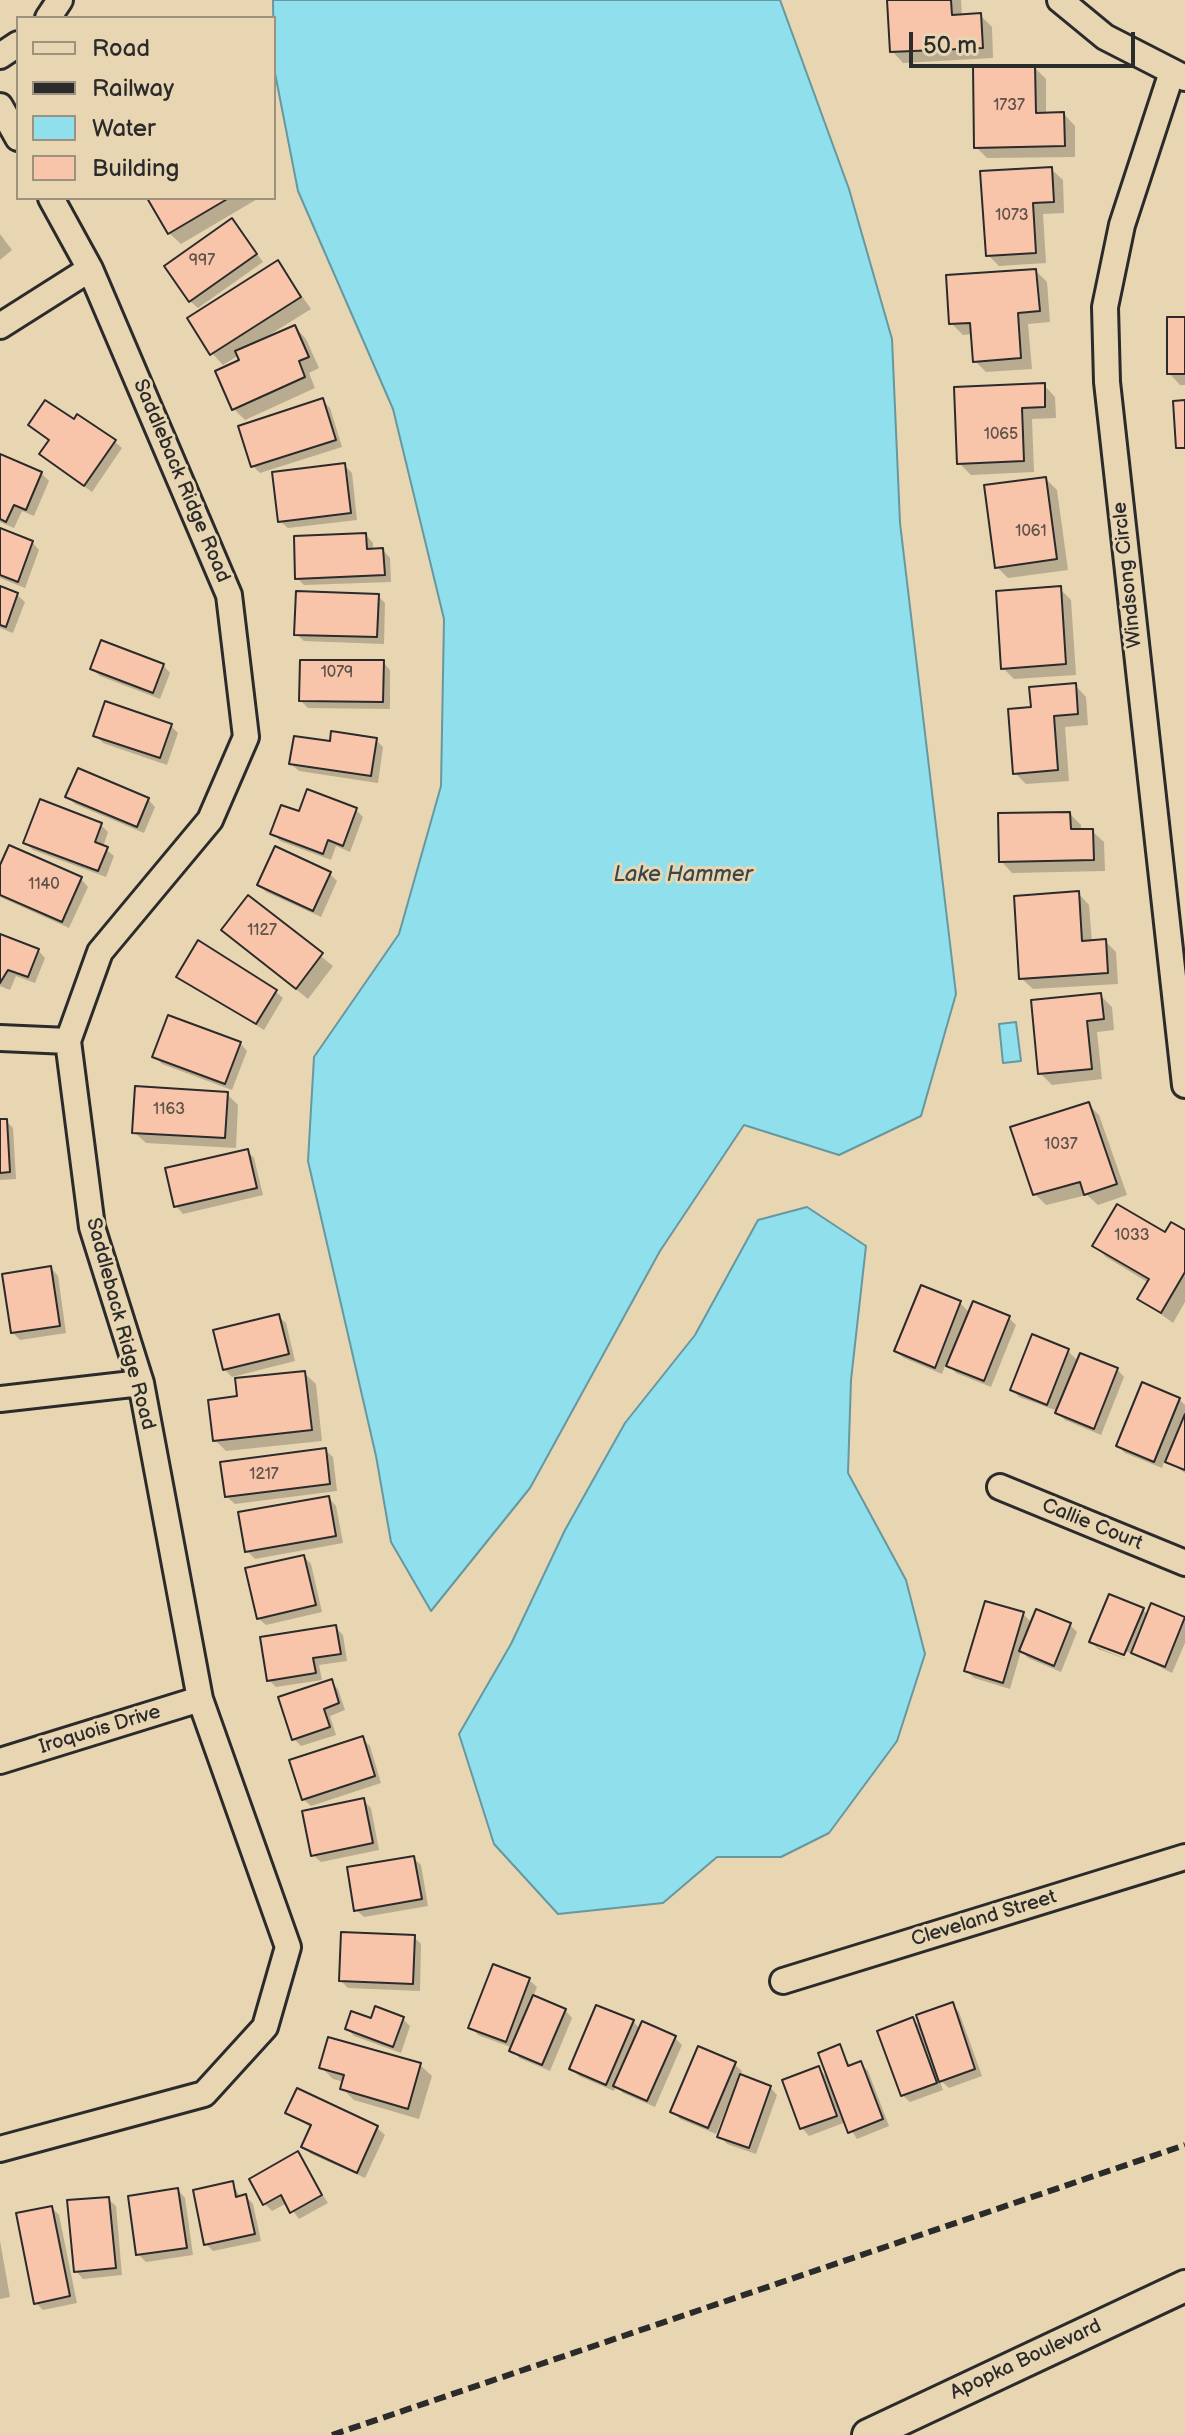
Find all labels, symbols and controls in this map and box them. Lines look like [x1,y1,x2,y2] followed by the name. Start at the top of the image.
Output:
[16,16,276,200] legend
[913,16,1139,66] scale bar
[923,31,977,60] text: 50 m
[92,34,150,63] text: Road
[92,74,174,103] text: Railway
[993,96,1025,116] house number: 1737
[92,114,156,143] text: Water
[92,154,179,183] text: Building
[995,206,1029,226] house number: 1073
[189,251,215,271] house number: 997
[127,376,235,586] street label: Saddleback Ridge Road
[984,425,1018,445] house number: 1065
[1108,501,1148,649] street label: Windsong Circle
[1015,522,1047,542] house number: 1061
[321,663,353,683] house number: 1079
[614,862,752,888] water label: Lake Hammer
[28,875,60,895] house number: 1140
[247,921,277,941] house number: 1127
[153,1100,185,1120] house number: 1163
[1044,1135,1078,1155] house number: 1037
[80,1215,160,1433] street label: Saddleback Ridge Road
[1114,1226,1150,1246] house number: 1033
[249,1465,279,1485] house number: 1217
[1038,1494,1146,1556] street label: Callie Court
[36,1700,164,1760] street label: Iroquois Drive
[909,1886,1059,1952] street label: Cleveland Street
[947,2314,1105,2406] street label: Apopka Boulevard

